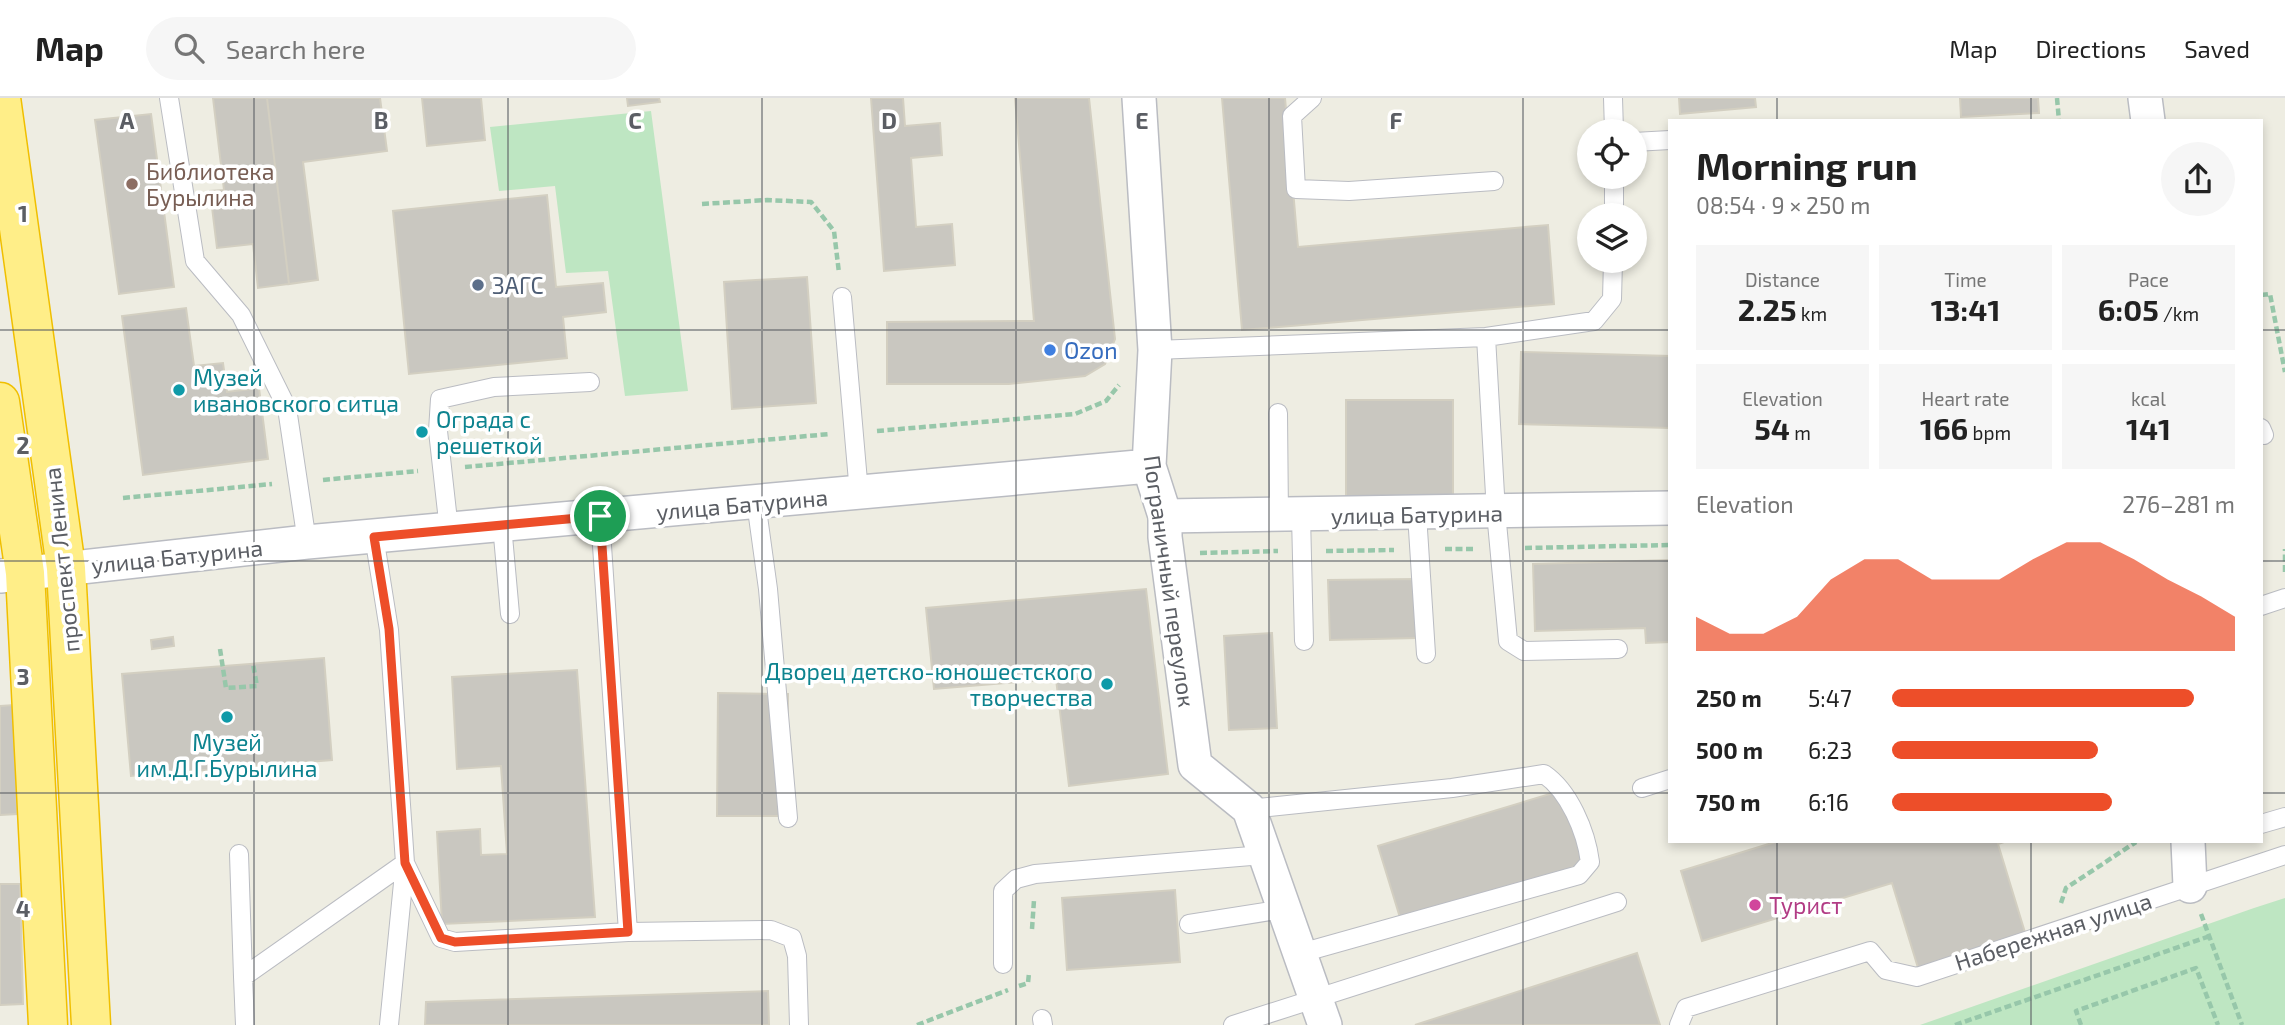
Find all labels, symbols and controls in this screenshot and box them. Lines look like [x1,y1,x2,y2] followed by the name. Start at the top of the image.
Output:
[146,17,636,80] search box
[35,28,104,68] text: Map
[170,29,208,67] icon: search
[226,33,365,64] text: Search here
[1949,34,1997,63] text: Map
[2035,34,2146,63] text: Directions
[2184,34,2250,63] text: Saved
[119,106,135,134] text: A
[374,106,388,134] text: B
[628,106,642,134] text: C
[881,106,897,134] text: D
[1135,106,1149,134] text: E
[1390,106,1403,134] text: F
[1577,119,1647,273] map controls
[1577,119,1647,189] button: locate
[1696,142,1917,188] text: Morning run
[2161,142,2235,216] button: share
[146,157,274,212] place label: Библиотека Бурылина
[124,176,140,192] marker: Библиотека Бурылина
[1696,191,1870,219] text: 08:54 · 9 × 250 m
[18,199,28,227] text: 1
[1577,203,1647,273] button: layers
[1745,268,1820,291] text: Distance
[1944,268,1987,291] text: Time
[2128,268,2169,291] text: Pace
[492,271,544,299] place label: ЗАГС
[470,277,486,293] marker: ЗАГС
[1738,291,1797,327] text: 2.25
[1931,291,2000,327] text: 13:41
[2098,291,2159,327] text: 6:05
[1797,302,1827,325] text: km
[2159,302,2199,325] text: /km
[1064,336,1118,364] place label: Ozon
[1042,342,1058,358] marker: Ozon
[193,363,399,417] place label: Музей ивановского ситца
[171,382,187,398] marker: Музей ивановского ситца
[1742,387,1823,410] text: Elevation
[1922,387,2009,410] text: Heart rate
[2131,387,2166,410] text: kcal
[436,405,542,459] place label: Ограда с решеткой
[1754,410,1790,446] text: 54
[1920,410,1968,446] text: 166
[2126,410,2171,446] text: 141
[1790,421,1811,444] text: m
[1968,421,2011,444] text: bpm
[414,424,430,440] marker: Ограда с решеткой
[16,431,30,459] text: 2
[1137,453,1202,709] street label: Пограничный переулок
[37,466,85,654] street label: проспект Ленина
[655,483,829,526] street label: улица Батурина
[570,486,630,546] pin
[1696,490,1794,518] text: Elevation
[2122,490,2235,518] text: 276–281 m
[581,497,619,535] icon: arrive
[1331,498,1503,531] street label: улица Батурина
[90,533,264,580] street label: улица Батурина
[765,657,1093,711] place label: Дворец детско-юношестского творчества
[16,662,30,690] text: 3
[1099,676,1115,692] marker: Дворец детско-юношестского творчества
[1696,684,1762,712] text: 250 m
[1808,684,1852,712] text: 5:47
[219,709,235,725] marker: Музей им.Д.Г.Бурылина
[137,728,317,783] place label: Музей им.Д.Г.Бурылина
[1696,736,1763,764] text: 500 m
[1808,736,1852,764] text: 6:23
[1696,788,1761,816] text: 750 m
[1808,788,1849,816] text: 6:16
[1951,886,2155,977] street label: Набережная улица
[1769,891,1843,920] place label: Турист
[16,894,30,922] text: 4
[1747,897,1763,913] marker: Турист

